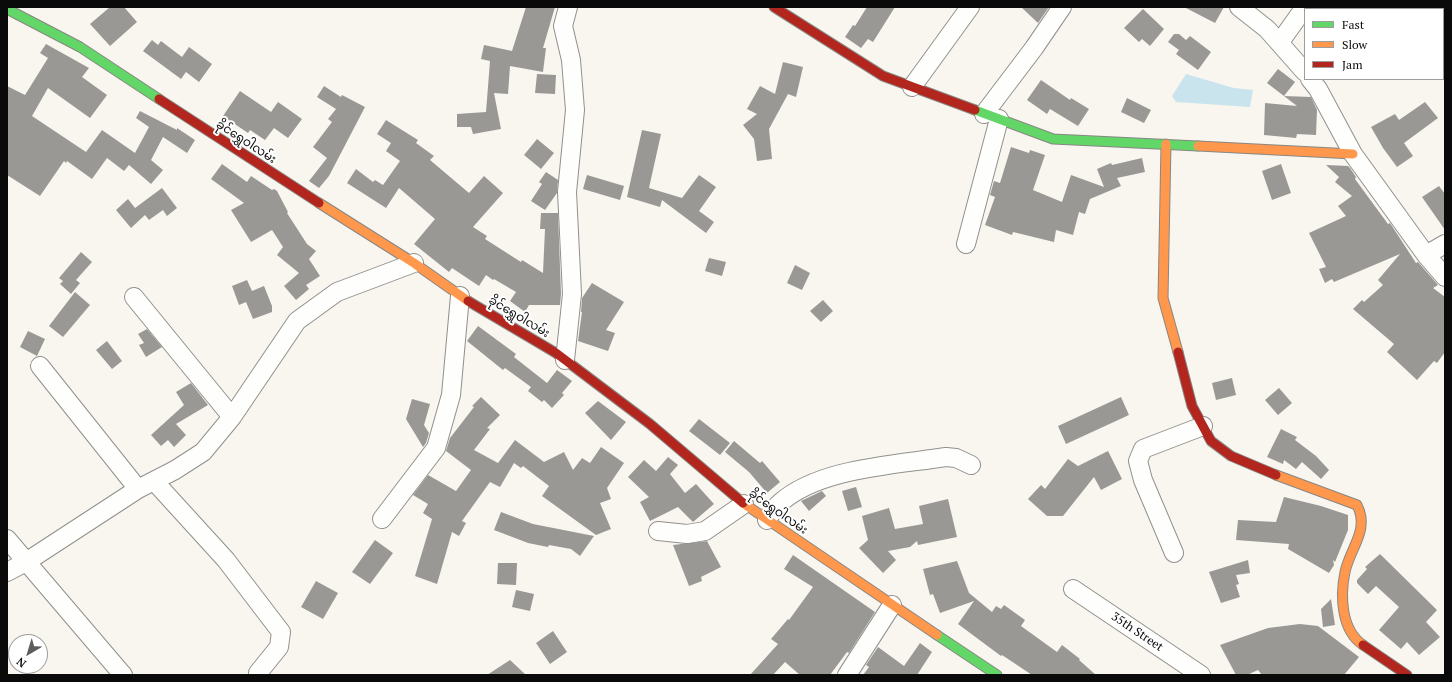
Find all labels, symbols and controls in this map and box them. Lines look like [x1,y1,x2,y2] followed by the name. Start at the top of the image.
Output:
[1304,8,1444,80] legend
[1342,17,1364,32] text: Fast
[1342,37,1367,52] text: Slow
[1342,57,1363,72] text: Jam
[213,117,279,167] street label: ခိုင်ရွှေဝါလမ်း
[486,293,552,341] street label: ခိုင်ရွှေဝါလမ်း
[746,486,810,538] street label: ခိုင်ရွှေဝါလမ်း
[1108,609,1166,655] street label: 35th Street
[8,634,48,674] north arrow
[14,655,29,671] text: N

